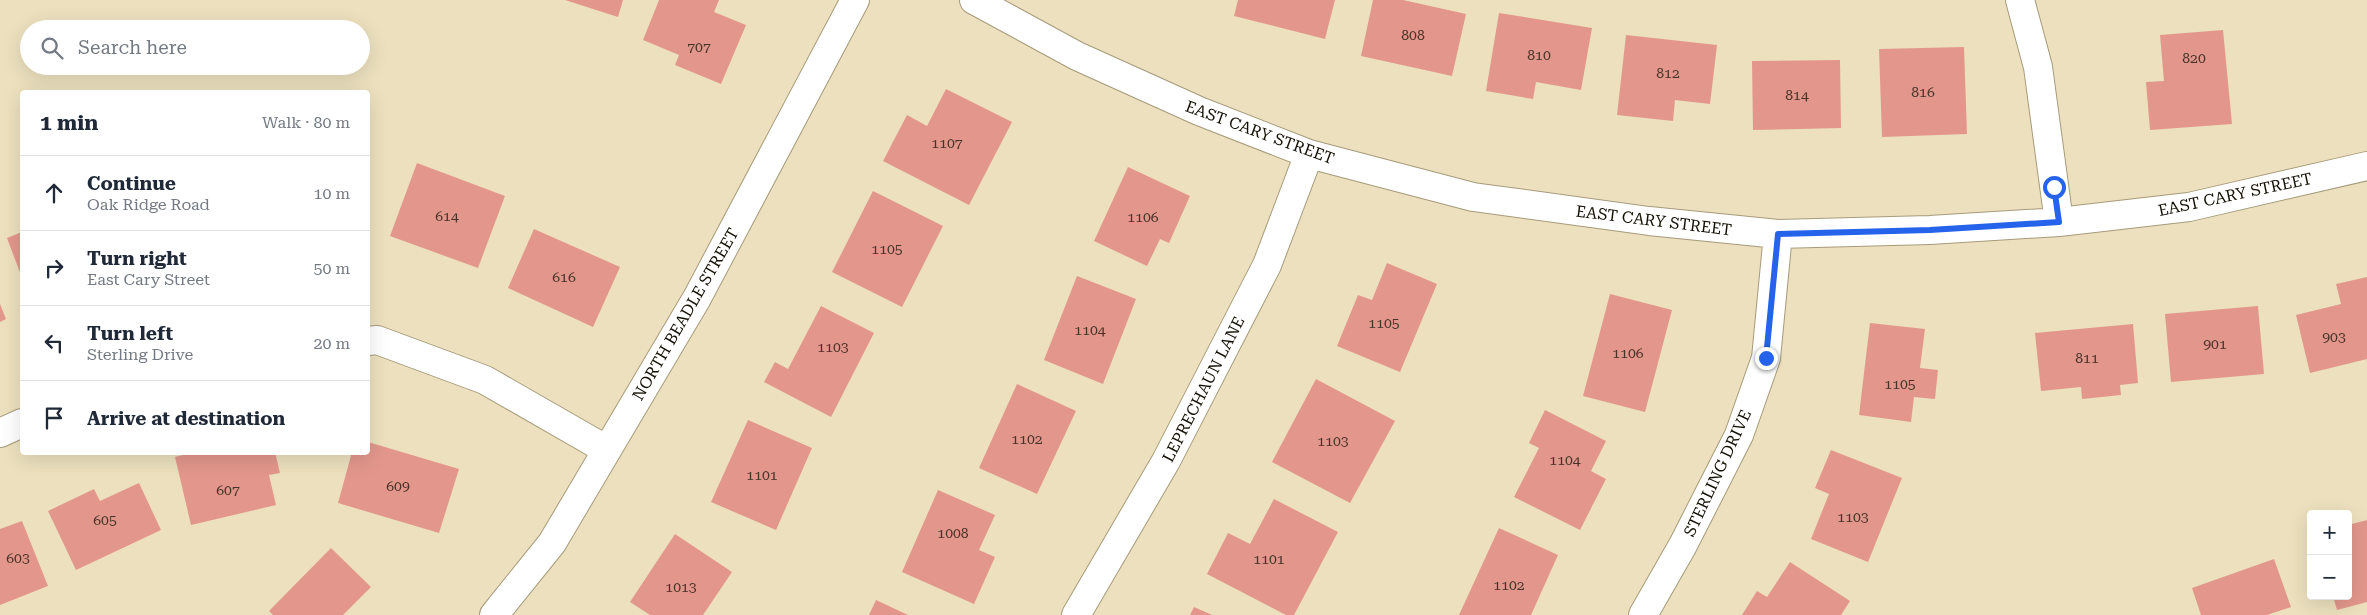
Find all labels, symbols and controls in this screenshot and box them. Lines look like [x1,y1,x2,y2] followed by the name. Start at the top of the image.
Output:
[20,20,370,75] search box
[1401,27,1425,43] house number: 808
[38,34,66,62] icon: search
[78,36,187,59] text: Search here
[687,39,711,55] house number: 707
[1527,47,1551,63] house number: 810
[2182,50,2206,66] house number: 820
[1656,65,1680,81] house number: 812
[1911,84,1935,100] house number: 816
[1785,87,1809,103] house number: 814
[1183,97,1337,168] street label: EAST CARY STREET
[40,111,98,135] text: 1 min
[262,113,350,132] text: Walk · 80 m
[931,135,963,151] house number: 1107
[2156,169,2314,220] street label: EAST CARY STREET
[87,172,176,195] text: Continue
[2043,176,2066,199] route start
[40,179,68,207] icon: ahead
[313,184,350,203] text: 10 m
[87,195,210,214] text: Oak Ridge Road
[1575,202,1733,240] street label: EAST CARY STREET
[435,208,459,224] house number: 614
[1127,209,1159,225] house number: 1106
[628,225,743,404] street label: NORTH BEADLE STREET
[871,241,903,257] house number: 1105
[87,247,187,270] text: Turn right
[40,254,68,282] icon: right
[313,259,350,278] text: 50 m
[552,269,576,285] house number: 616
[87,270,210,289] text: East Cary Street
[1158,313,1248,465] street label: LEPRECHAUN LANE
[1368,315,1400,331] house number: 1105
[87,322,173,345] text: Turn left
[1074,322,1106,338] house number: 1104
[40,329,68,357] icon: left
[2322,329,2346,345] house number: 903
[313,334,350,353] text: 20 m
[2203,336,2227,352] house number: 901
[817,339,849,355] house number: 1103
[87,345,193,364] text: Sterling Drive
[1612,345,1644,361] house number: 1106
[1755,347,1778,370] route end
[2075,350,2099,366] house number: 811
[1884,376,1916,392] house number: 1105
[40,404,68,432] icon: arrive
[87,407,285,430] text: Arrive at destination
[1680,407,1755,540] street label: STERLING DRIVE
[1011,431,1043,447] house number: 1102
[1317,433,1349,449] house number: 1103
[1549,452,1581,468] house number: 1104
[746,467,778,483] house number: 1101
[386,478,410,494] house number: 609
[216,482,240,498] house number: 607
[1837,509,1869,525] house number: 1103
[2307,510,2352,600] map controls
[2307,510,2352,555] button: +
[93,512,117,528] house number: 605
[937,525,969,541] house number: 1008
[6,550,30,566] house number: 603
[1253,551,1285,567] house number: 1101
[2307,555,2352,600] button: −
[1493,577,1525,593] house number: 1102
[665,579,697,595] house number: 1013

